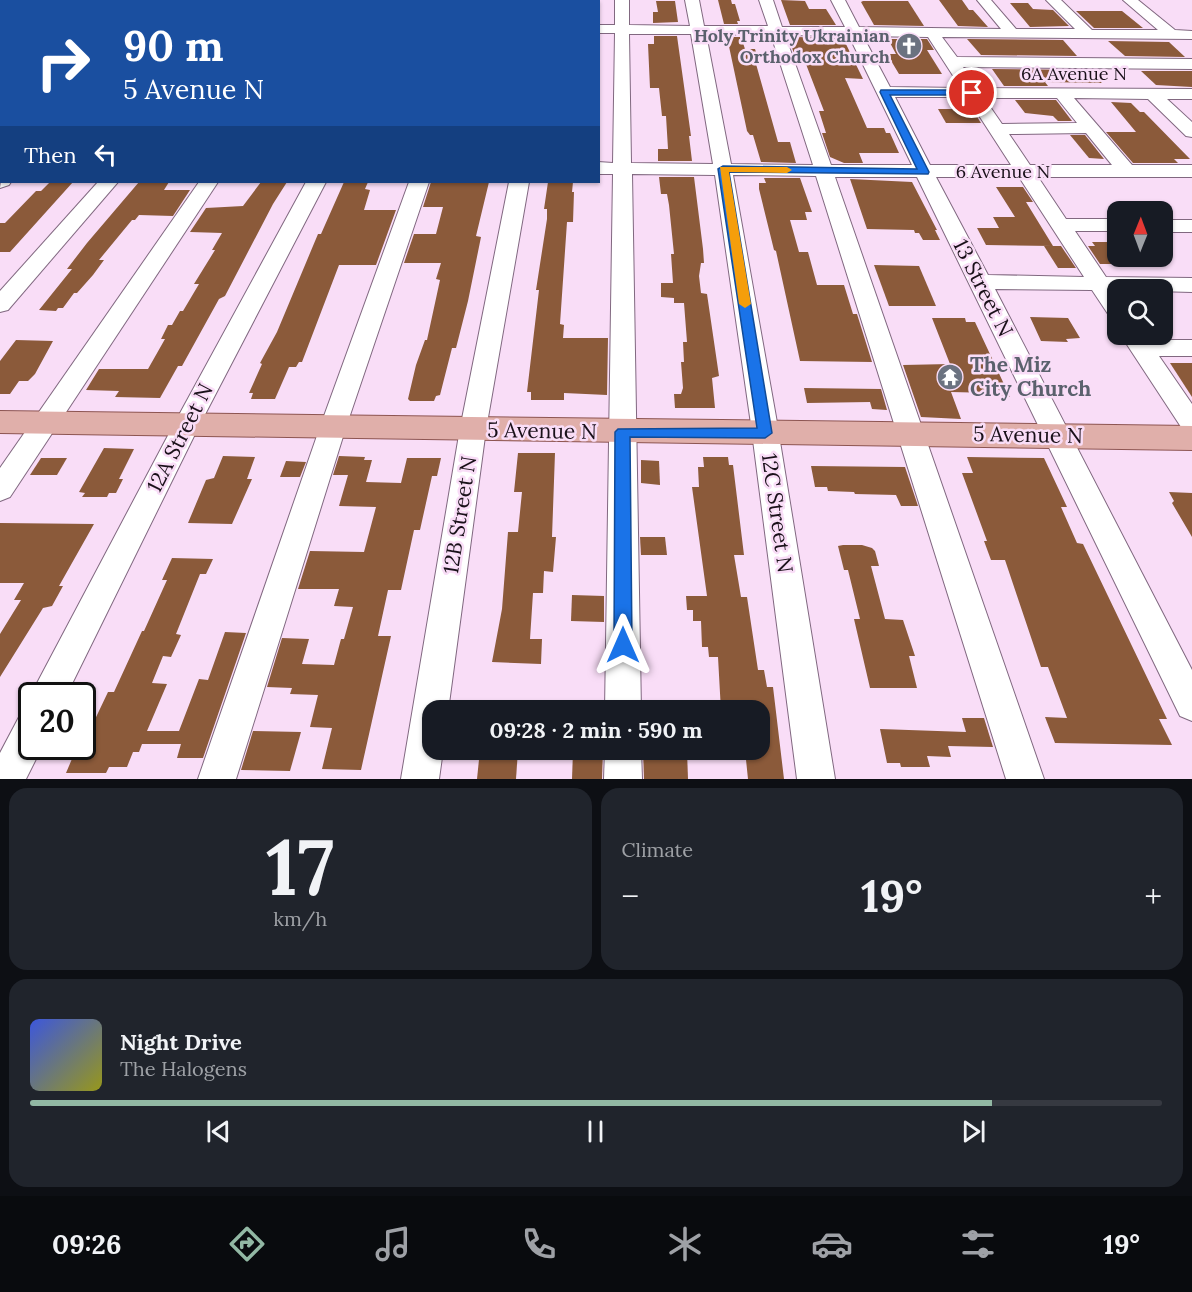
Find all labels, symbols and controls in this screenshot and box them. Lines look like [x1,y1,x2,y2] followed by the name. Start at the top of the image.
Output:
[123,19,224,73] text: 90 m
[24,24,102,102] icon: right
[694,24,891,68] place label: Holy Trinity Ukrainian Orthodox Church
[894,31,924,61] church icon: Holy Trinity Ukrainian Orthodox Church
[1021,62,1127,85] street label: 6A Avenue N
[946,67,997,118] pin
[123,72,264,106] text: 5 Avenue N
[955,76,988,109] icon: arrive
[89,138,122,171] icon: left
[24,141,77,169] text: Then
[956,160,1050,183] street label: 6 Avenue N
[1107,201,1173,267] north arrow
[1107,201,1173,345] map controls
[947,234,1020,341] street label: 13 Street N
[1107,279,1173,345] button: search
[970,351,1091,402] place label: The Miz City Church
[935,362,965,392] temple icon: The Miz City Church
[141,379,219,497] street label: 12A Street N
[487,416,597,445] street label: 5 Avenue N
[973,420,1083,449] street label: 5 Avenue N
[756,452,799,574] street label: 12C Street N
[437,454,482,576] street label: 12B Street N
[591,613,655,677] position arrow
[18,682,96,760] speed limit sign: 20
[489,716,703,744] text: 09:28 · 2 min · 590 m
[266,817,334,916] text: 17
[622,837,693,862] text: Climate
[861,867,922,924] text: 19°
[622,875,639,917] text: −
[1144,875,1162,917] text: +
[273,906,327,931] text: km/h
[120,1028,242,1056] text: Night Drive
[120,1056,247,1081] text: The Halogens
[202,1115,235,1148] icon: previous
[579,1115,612,1148] icon: pause
[957,1115,990,1148] icon: next
[226,1223,268,1265] icon: directions
[372,1223,414,1265] icon: music
[518,1223,560,1265] icon: phone
[664,1223,706,1265] icon: climate
[811,1223,853,1265] icon: car
[957,1223,999,1265] icon: filters
[52,1227,122,1261] text: 09:26
[1103,1227,1140,1261] text: 19°

